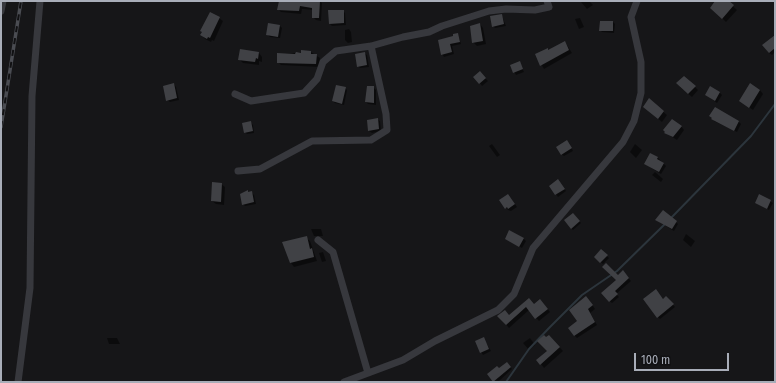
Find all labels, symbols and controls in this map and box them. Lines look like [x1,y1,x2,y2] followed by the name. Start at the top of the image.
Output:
[636,345,731,371] scale bar
[641,353,670,367] text: 100 m

